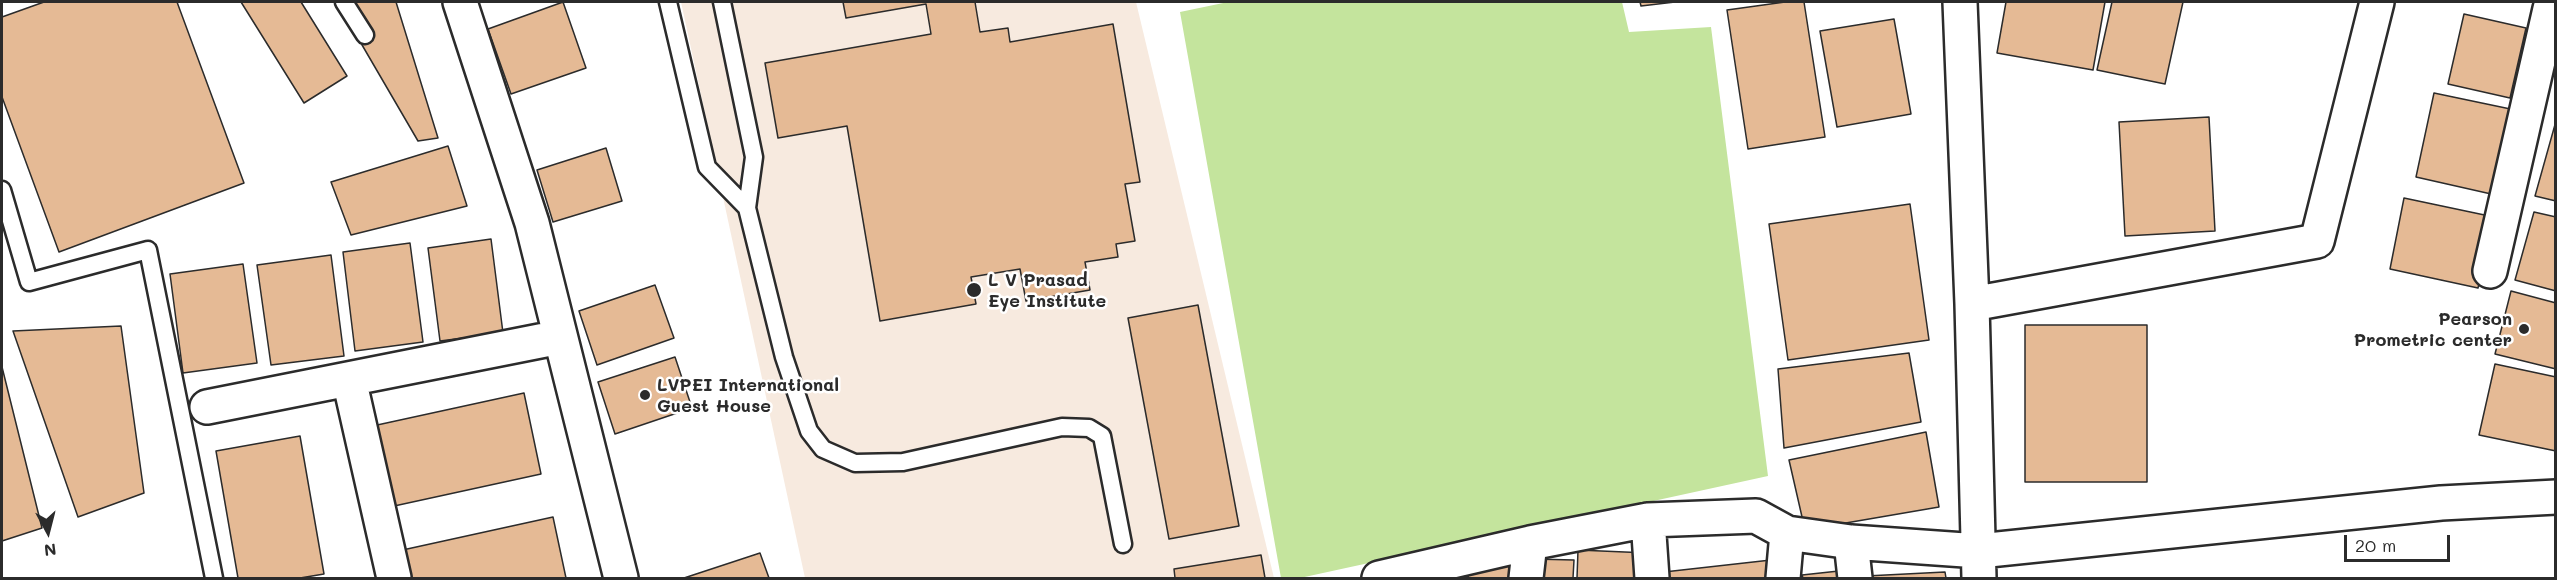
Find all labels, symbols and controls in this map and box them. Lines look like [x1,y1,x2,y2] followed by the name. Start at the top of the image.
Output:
[988,269,1106,312] place label: L V Prasad Eye Institute
[965,281,983,299] marker: L V Prasad Eye Institute
[2354,308,2512,350] place label: Pearson Prometric center
[2517,322,2531,336] marker: Pearson Prometric center
[657,374,839,416] place label: LVPEI International Guest House
[638,388,652,402] marker: LVPEI International Guest House
[18,502,78,562] north arrow
[2347,523,2454,561] scale bar
[2355,533,2396,557] text: 20 m
[43,539,58,562] text: N

